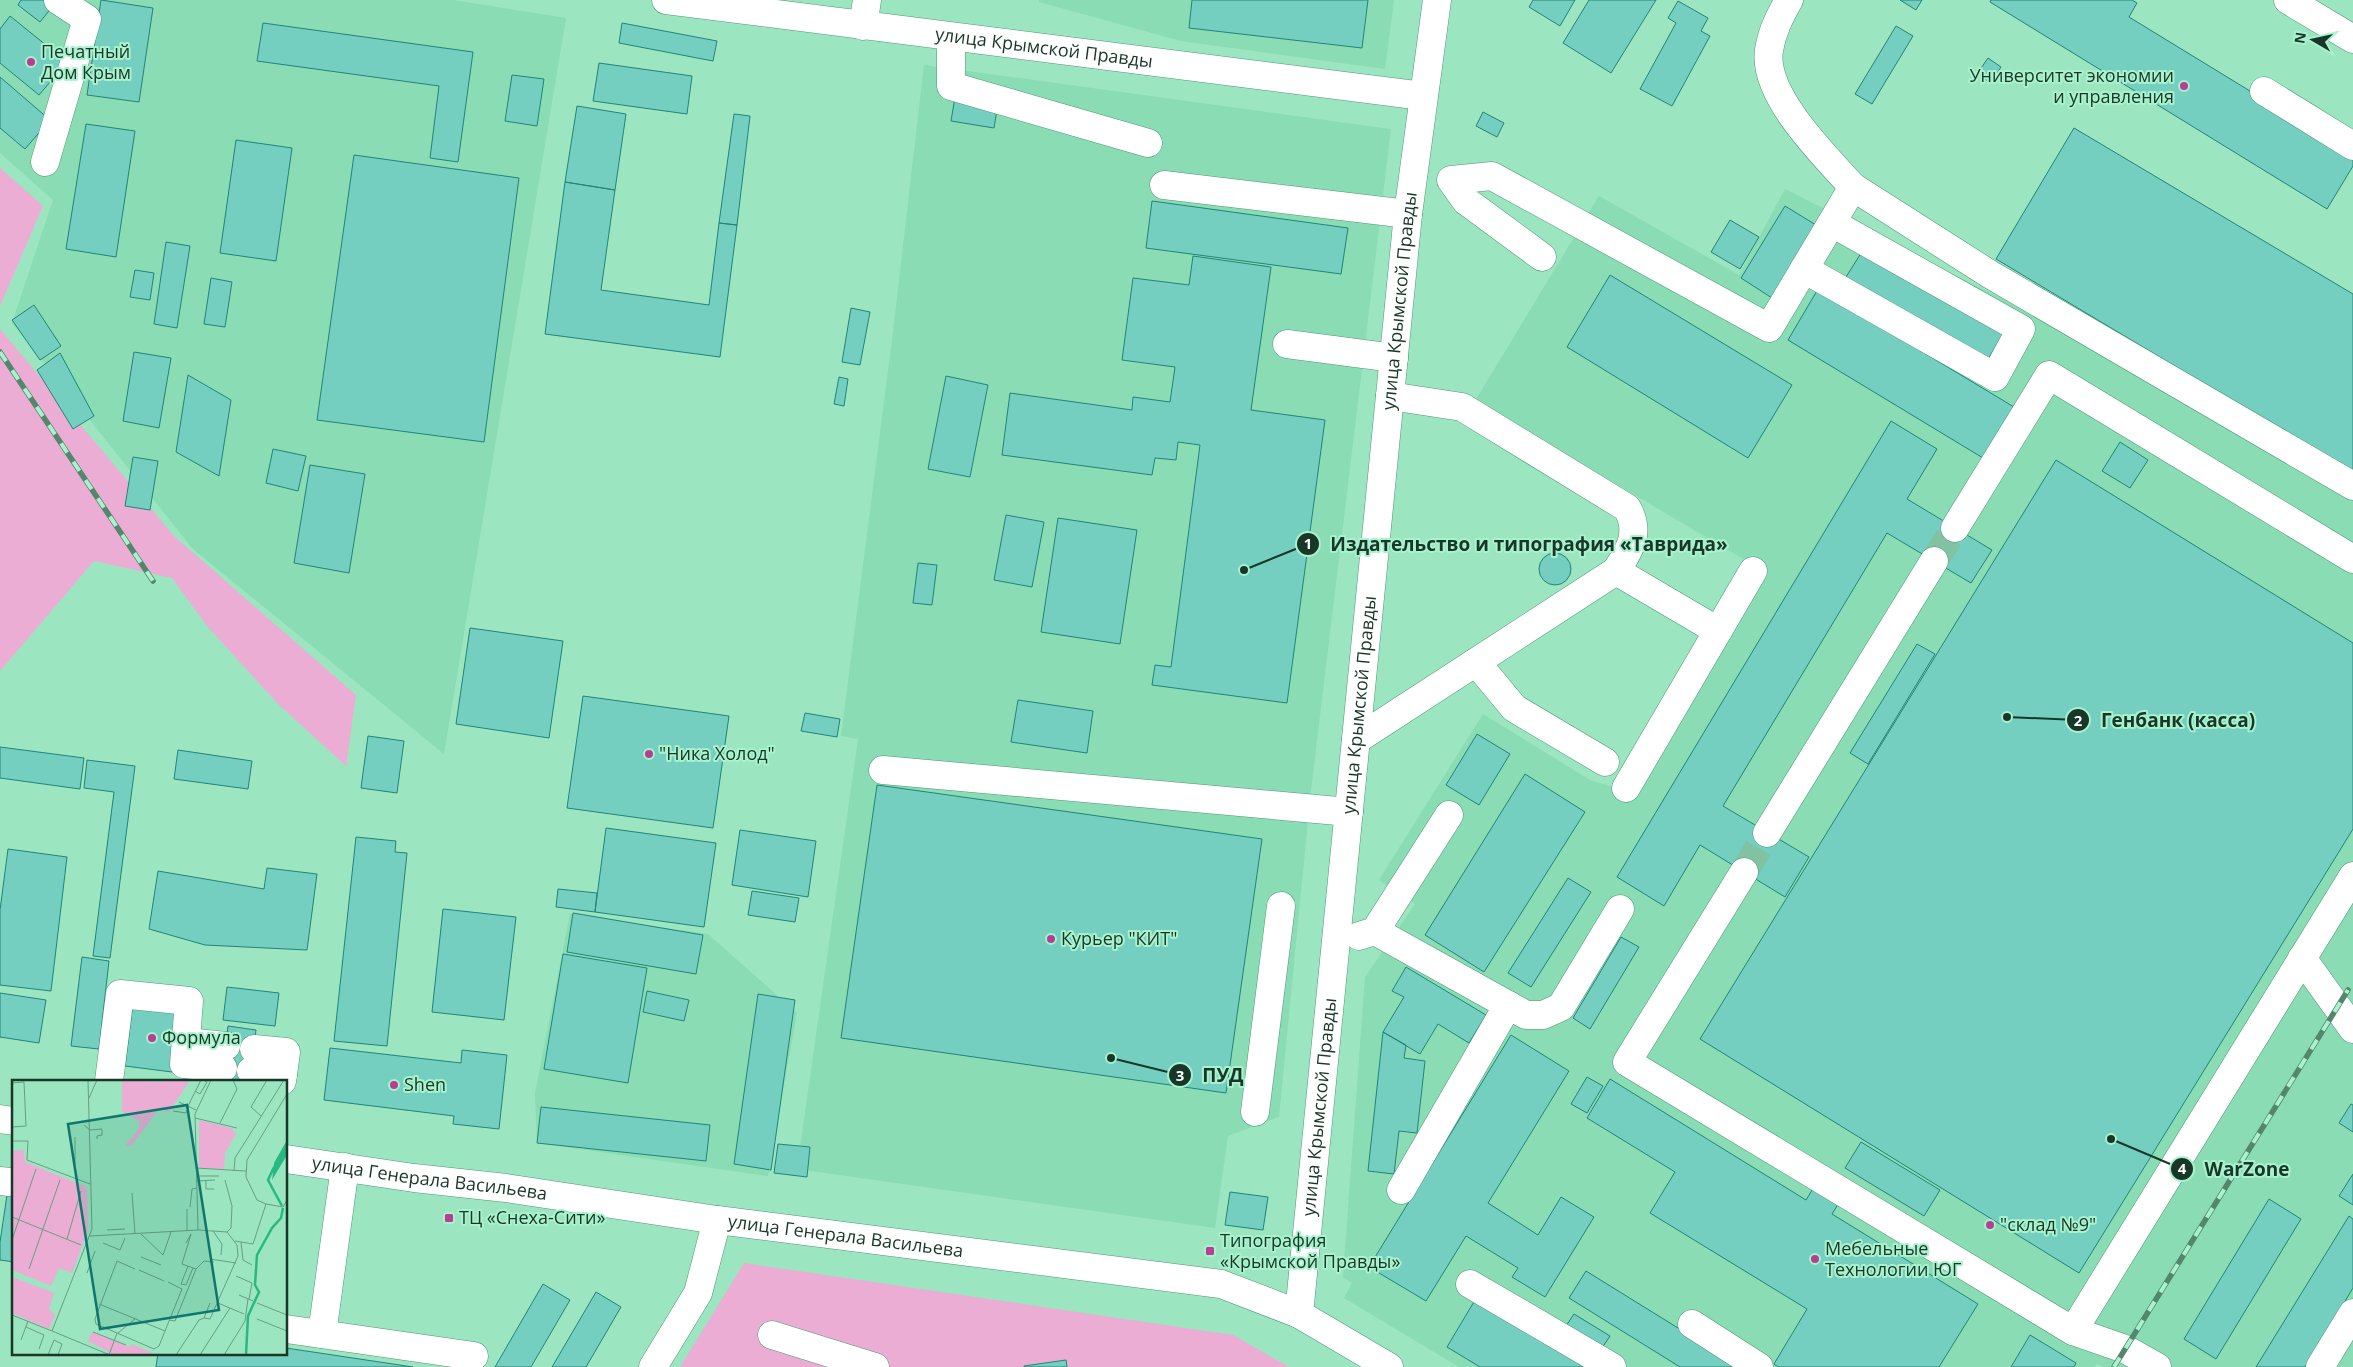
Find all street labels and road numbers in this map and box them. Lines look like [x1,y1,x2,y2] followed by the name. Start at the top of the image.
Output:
[934,21,1154,73] street label: улица Крымской Правды
[1376,190,1422,411] street label: улица Крымской Правды
[1336,595,1381,815] street label: улица Крымской Правды
[1296,997,1341,1217] street label: улица Крымской Правды
[311,1150,549,1205] street label: улица Генерала Васильева
[727,1209,965,1262] street label: улица Генерала Васильева

